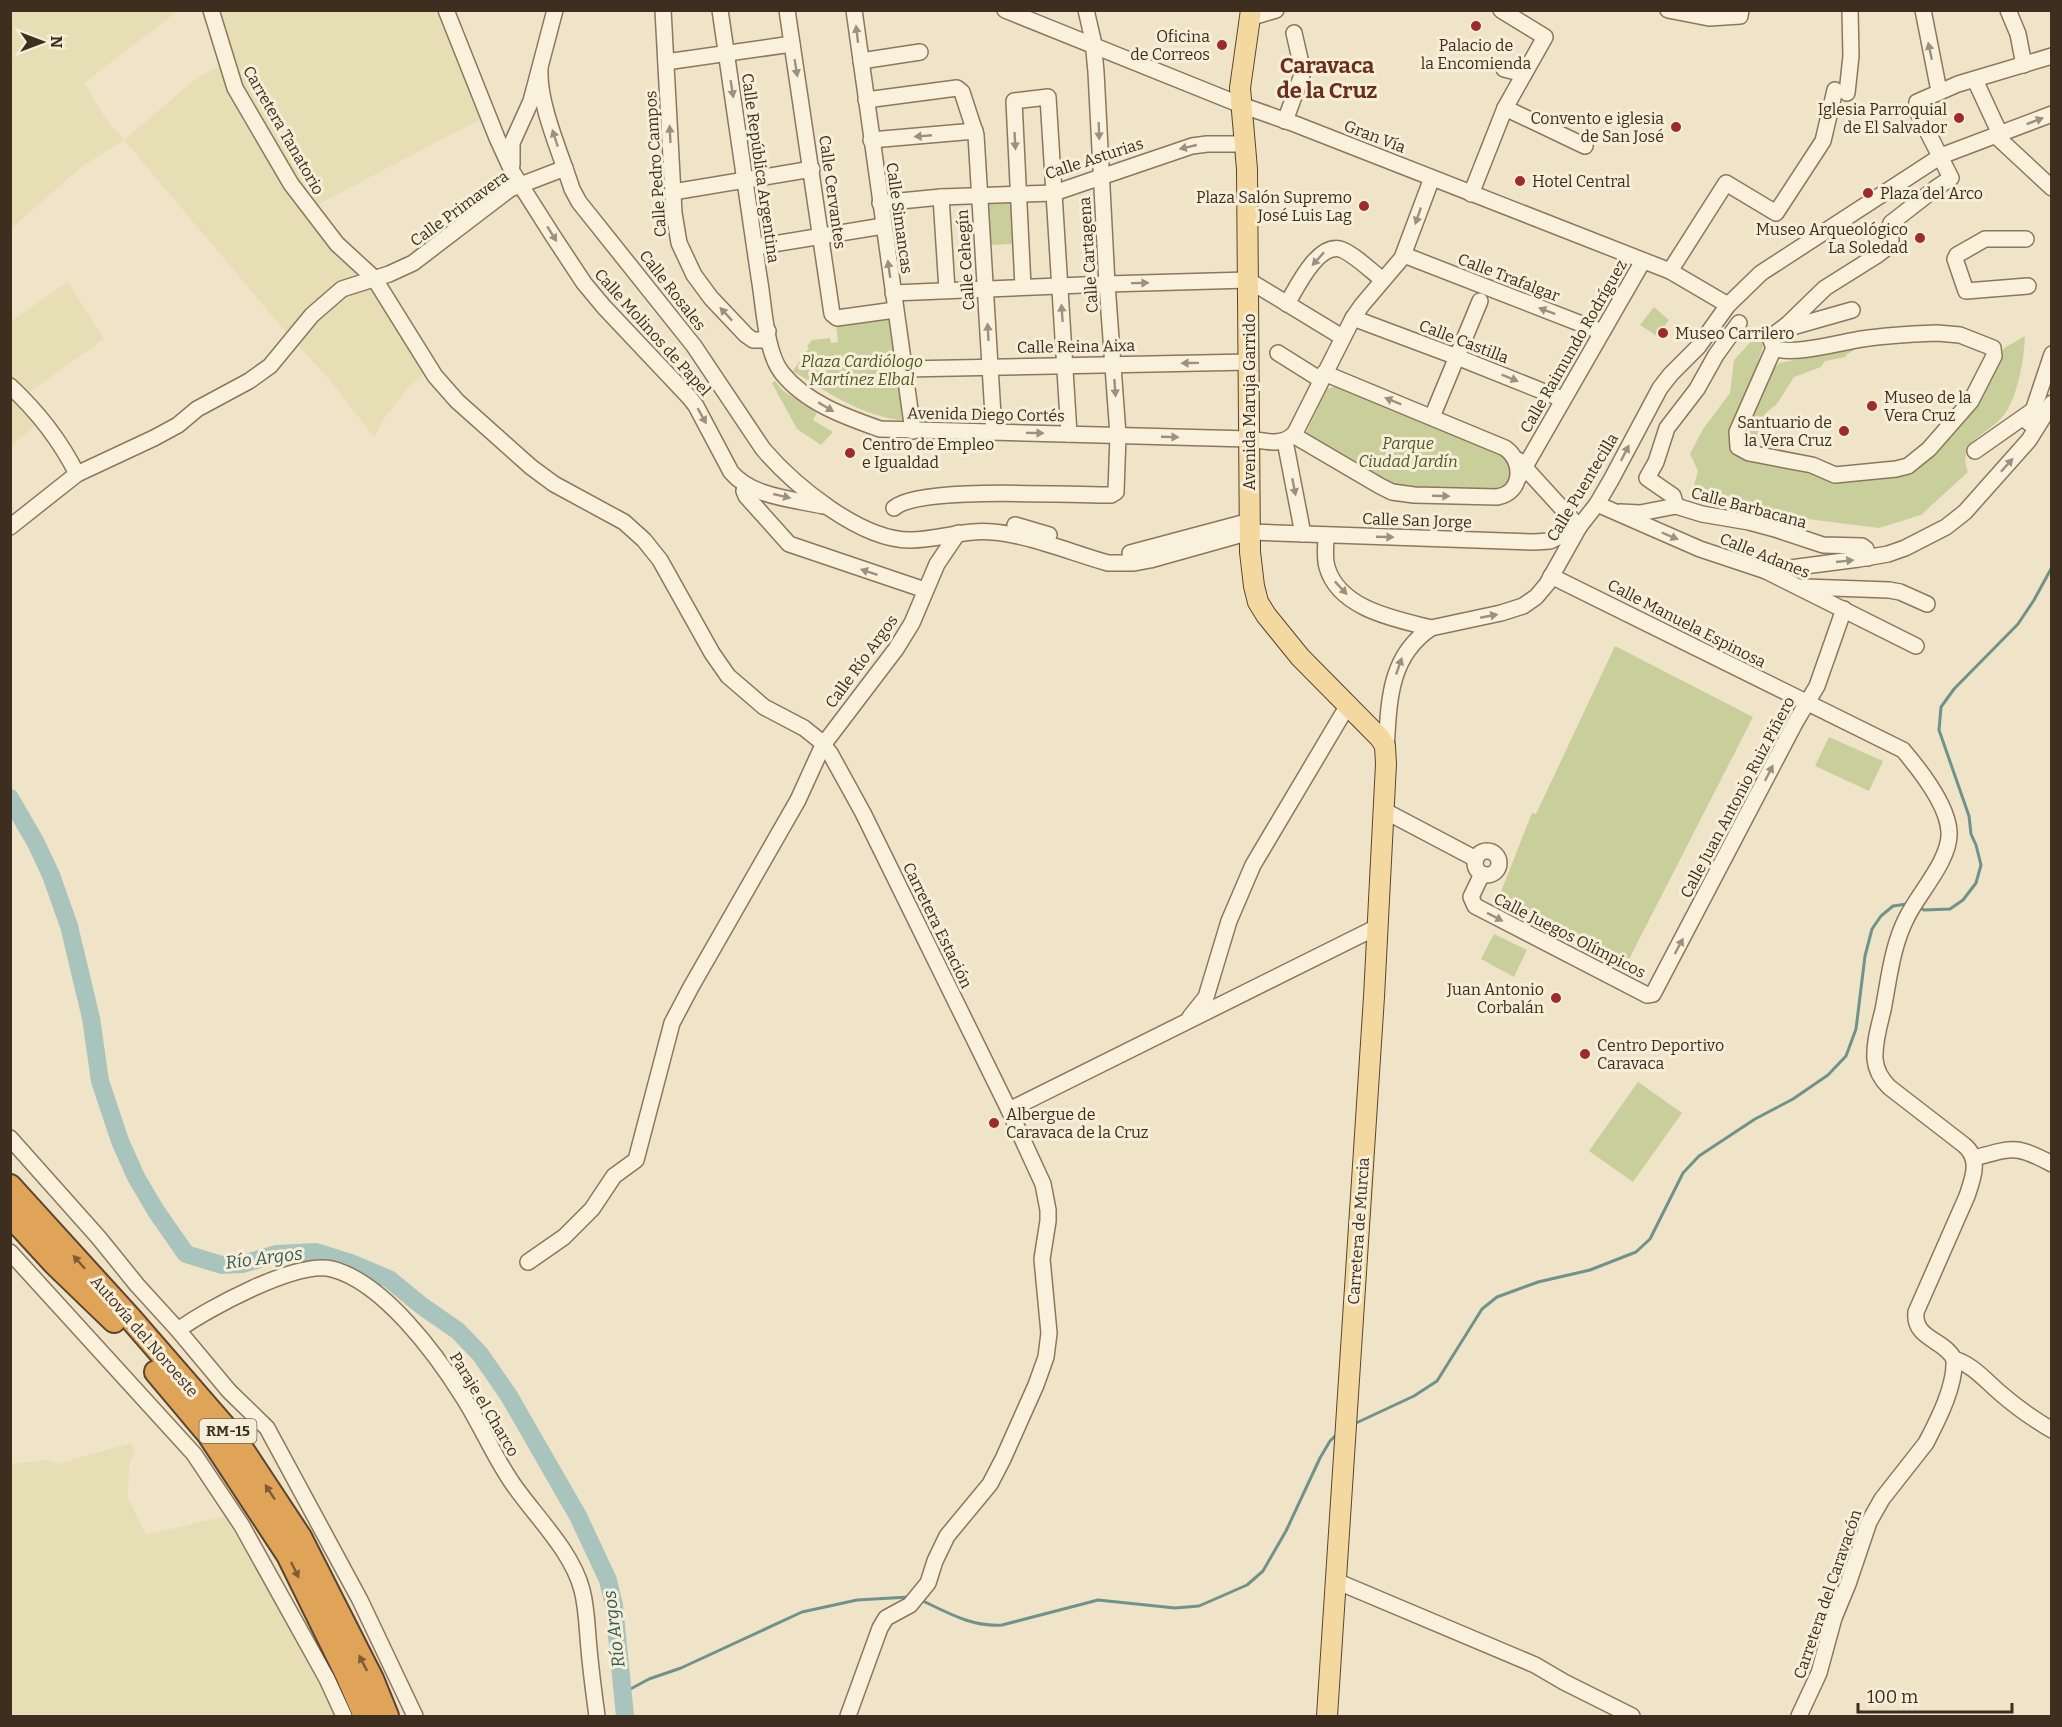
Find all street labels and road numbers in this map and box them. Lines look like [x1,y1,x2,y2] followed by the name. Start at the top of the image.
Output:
[239,62,328,198] street label: Carretera Tanatorio
[738,72,783,265] street label: Calle República Argentina
[641,90,670,238] street label: Calle Pedro Campos
[1341,116,1408,157] street label: Gran Vía
[815,134,850,250] street label: Calle Cervantes
[1043,134,1146,183] street label: Calle Asturias
[882,161,917,275] street label: Calle Simancas
[406,166,512,250] street label: Calle Primavera
[1075,196,1102,314] street label: Calle Cartagena
[953,209,978,311] street label: Calle Cehegín
[635,246,710,334] street label: Calle Rosales
[1455,249,1562,306] street label: Calle Trafalgar
[1516,256,1631,436] street label: Calle Raimundo Rodríguez
[590,265,715,400] street label: Calle Molinos de Papel
[1240,313,1259,491] street label: Avenida Maruja Garrido
[1416,316,1512,367] street label: Calle Castilla
[1017,336,1136,357] street label: Calle Reina Aixa
[907,404,1065,425] street label: Avenida Diego Cortés
[1543,429,1622,545] street label: Calle Puentecilla
[1689,483,1809,532] street label: Calle Barbacana
[1362,509,1472,532] street label: Calle San Jorge
[1717,529,1813,582] street label: Calle Adanes
[1604,575,1769,672] street label: Calle Manuela Espinosa
[821,611,902,712] street label: Calle Río Argos
[1676,693,1799,901] street label: Calle Juan Antonio Ruiz Piñero
[899,859,976,991] street label: Carretera Estación
[1491,889,1649,982] street label: Calle Juegos Olímpicos
[1344,1157,1373,1305] street label: Carretera de Murcia
[87,1272,202,1401] street label: Autovía del Noroeste
[446,1349,523,1460] street label: Paraje el Charco
[200,1419,256,1443] road number: RM-15
[1790,1507,1865,1681] street label: Carretera del Caravacón

